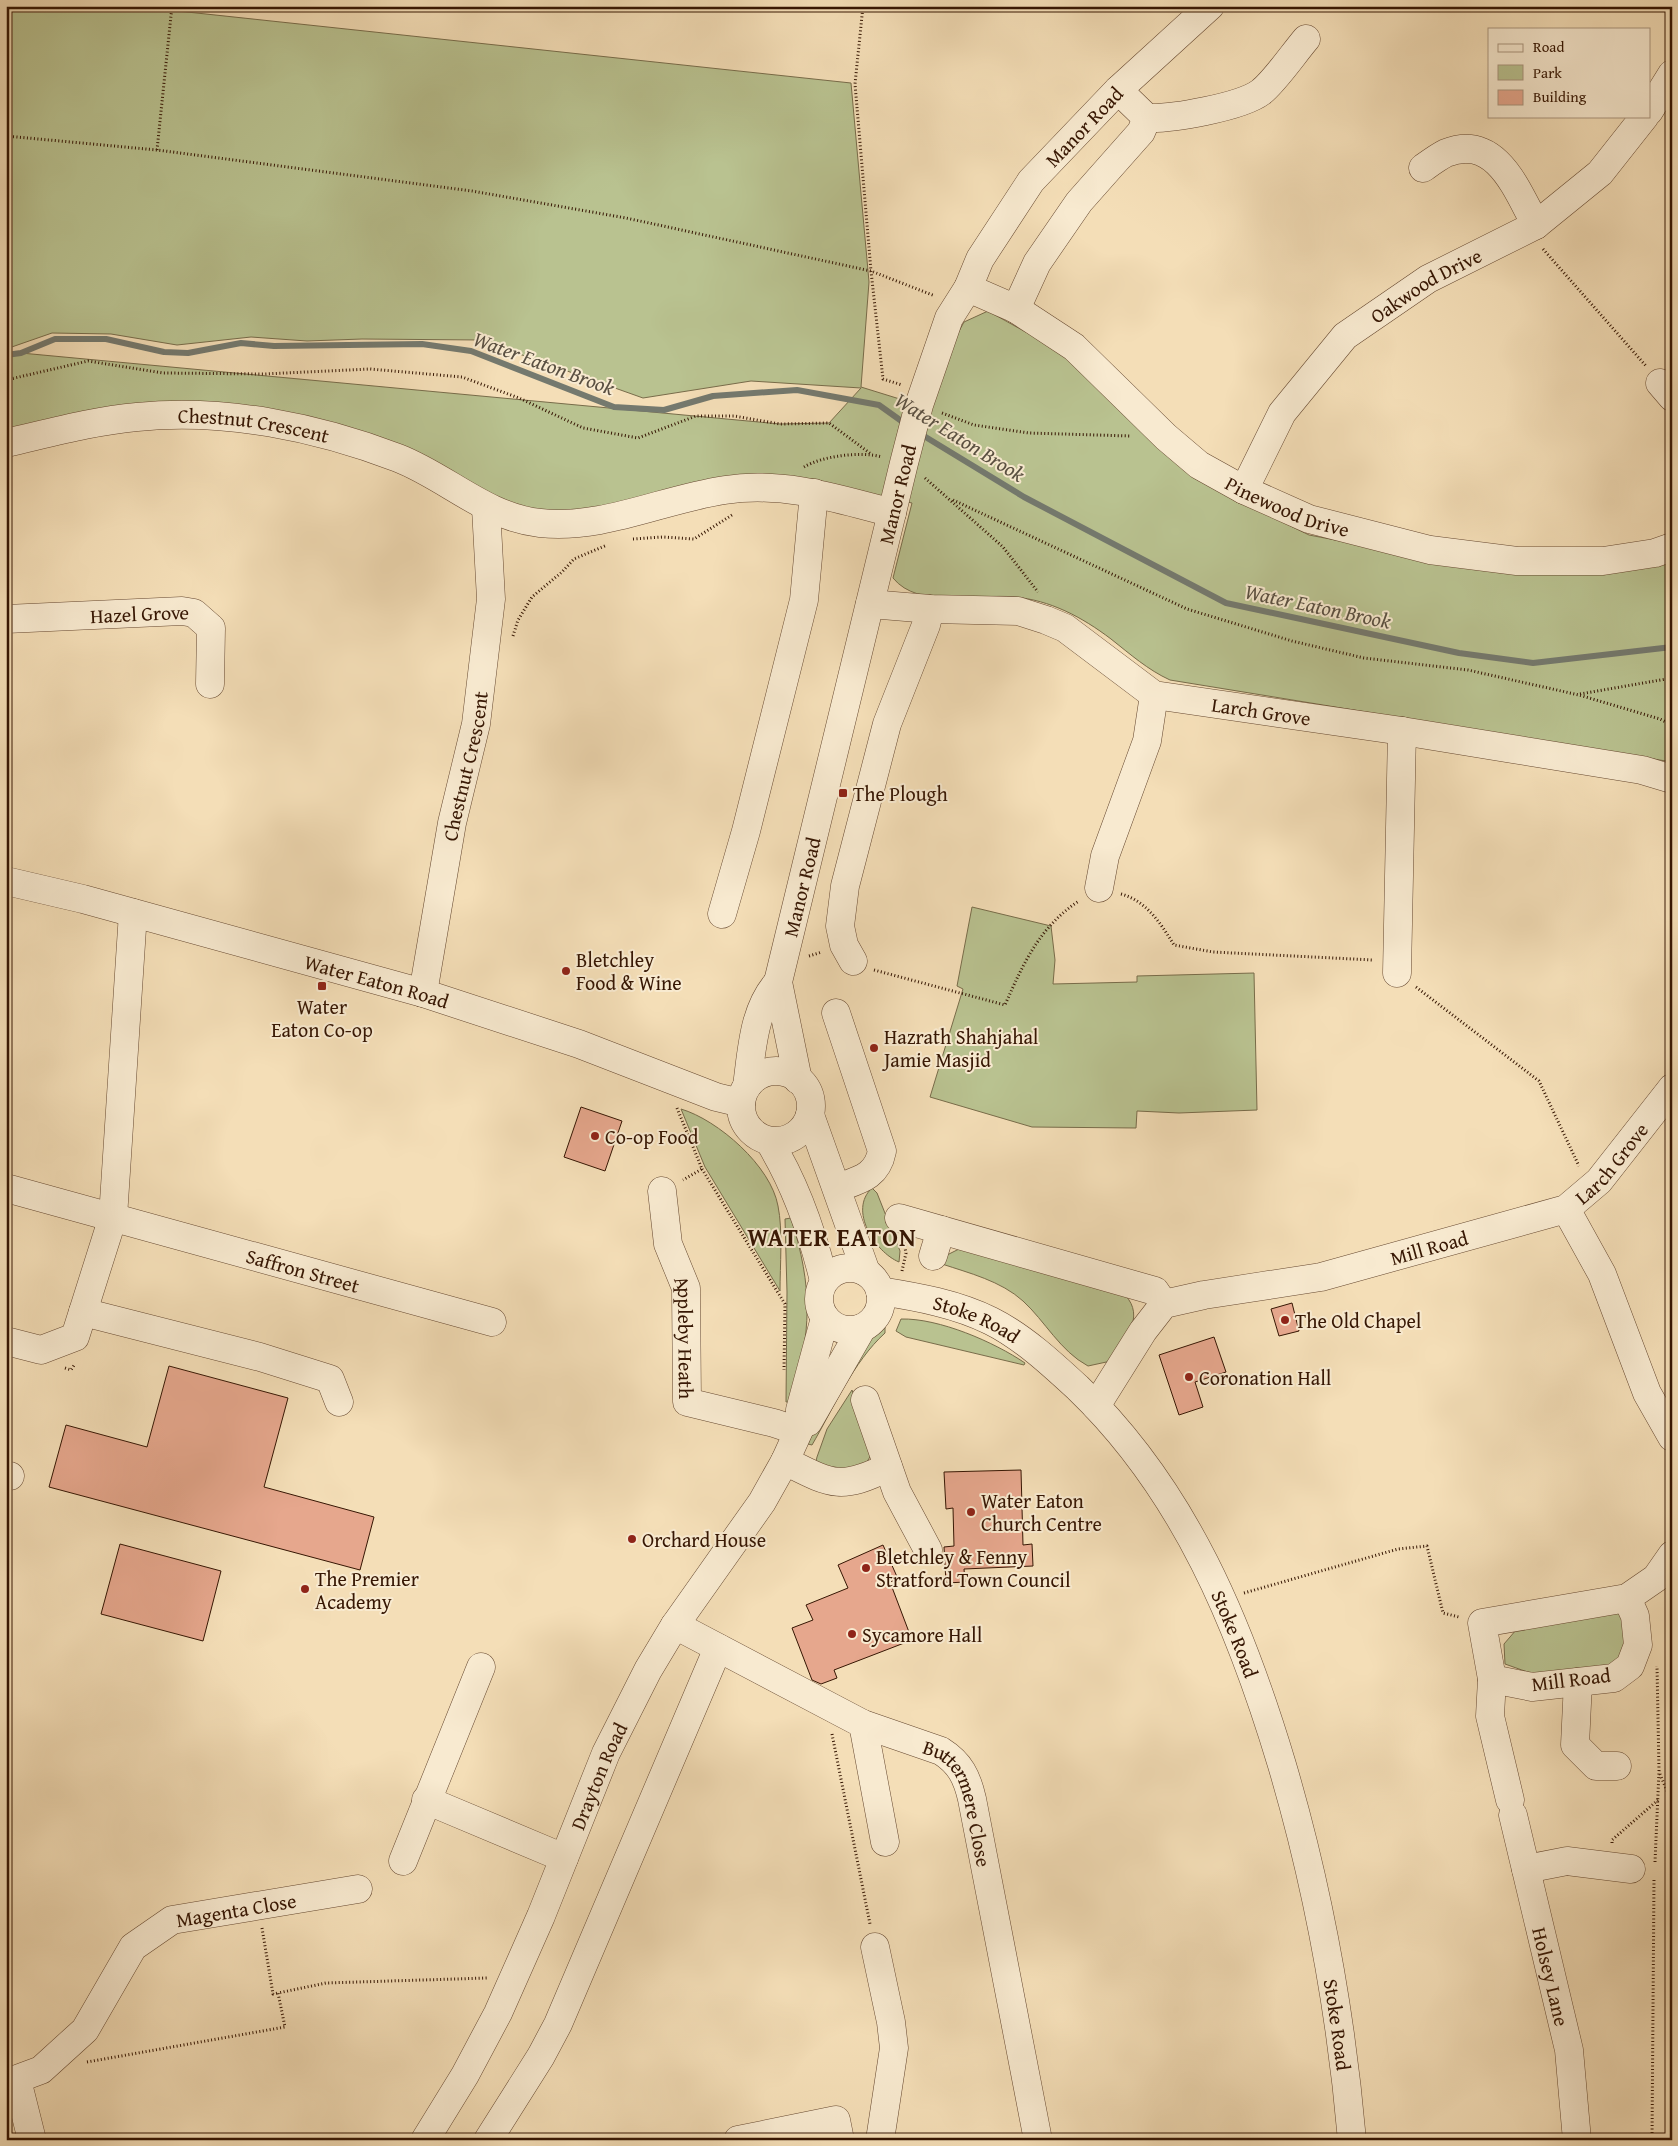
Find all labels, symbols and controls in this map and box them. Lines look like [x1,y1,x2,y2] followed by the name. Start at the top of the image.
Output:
[1488,28,1650,118] legend
[1533,36,1564,57] text: Road
[1533,62,1562,83] text: Park
[1038,79,1129,173] street label: Manor Road
[1533,86,1587,107] text: Building
[1364,240,1486,330] street label: Oakwood Drive
[469,323,619,403] water label: Water Eaton Brook
[889,385,1032,490] water label: Water Eaton Brook
[178,400,333,449] street label: Chestnut Crescent
[870,441,923,547] street label: Manor Road
[1220,468,1353,543] street label: Pinewood Drive
[1242,575,1394,637] water label: Water Eaton Brook
[90,596,192,630] street label: Hazel Grove
[435,689,494,843] street label: Chestnut Crescent
[1210,689,1313,732] street label: Larch Grove
[853,779,948,808] place label: The Plough
[837,787,849,799] marker: The Plough
[775,834,827,940] street label: Manor Road
[576,945,682,997] place label: Bletchley Food & Wine
[301,946,453,1015] street label: Water Eaton Road
[560,965,572,977] marker: Bletchley Food & Wine
[316,980,328,992] marker: Water Eaton Co-op
[271,992,373,1044] place label: Water Eaton Co-op
[881,1022,1039,1074] place label: Hazrath Shahjahal Jamie Masjid
[868,1042,880,1054] marker: Hazrath Shahjahal Jamie Masjid
[1568,1116,1654,1211] street label: Larch Grove
[605,1122,699,1151] place label: Co-op Food
[589,1130,601,1142] marker: Co-op Food
[747,1219,917,1255] district label: WATER EATON
[1387,1222,1471,1272] street label: Mill Road
[243,1240,363,1299] street label: Saffron Street
[668,1271,701,1399] street label: Appleby Heath
[930,1287,1027,1350] street label: Stoke Road
[1295,1306,1422,1335] place label: The Old Chapel
[1279,1314,1291,1326] marker: The Old Chapel
[1199,1363,1332,1392] place label: Coronation Hall
[1183,1371,1195,1383] marker: Coronation Hall
[981,1486,1102,1538] place label: Water Eaton Church Centre
[965,1506,977,1518] marker: Water Eaton Church Centre
[642,1525,766,1554] place label: Orchard House
[626,1533,638,1545] marker: Orchard House
[876,1542,1071,1594] place label: Bletchley & Fenny Stratford Town Council
[860,1562,872,1574] marker: Bletchley & Fenny Stratford Town Council
[315,1564,419,1616] place label: The Premier Academy
[299,1583,311,1595] marker: The Premier Academy
[1205,1585,1267,1682] street label: Stoke Road
[862,1620,983,1649] place label: Sycamore Hall
[846,1628,858,1640] marker: Sycamore Hall
[1530,1660,1613,1698] street label: Mill Road
[562,1717,634,1834] street label: Drayton Road
[919,1731,999,1869] street label: Buttermere Close
[174,1885,298,1934] street label: Magenta Close
[1526,1924,1577,2029] street label: Holsey Lane
[1317,1976,1359,2072] street label: Stoke Road

